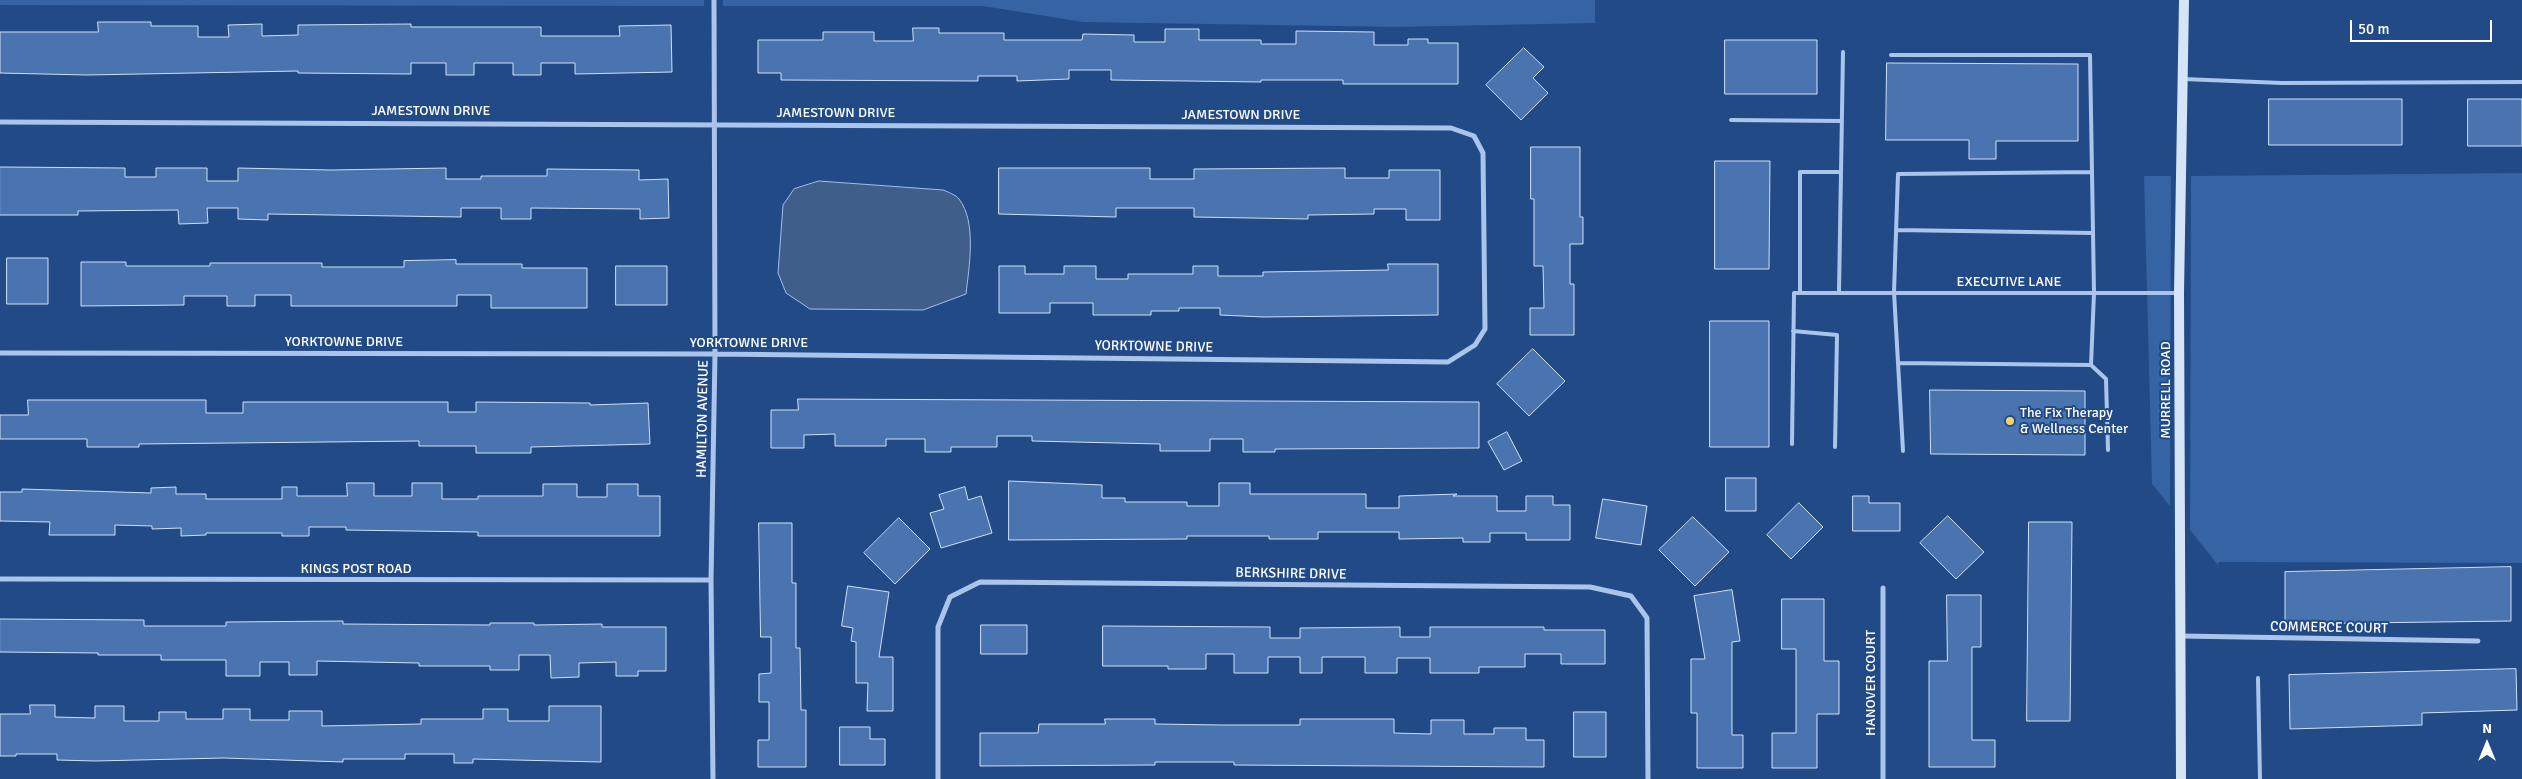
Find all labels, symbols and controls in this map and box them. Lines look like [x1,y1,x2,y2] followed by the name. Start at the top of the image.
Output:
[2352,10,2494,42] scale bar
[2358,20,2389,38] text: 50 m
[372,103,490,119] street label: JAMESTOWN DRIVE
[777,105,895,121] street label: JAMESTOWN DRIVE
[1182,107,1300,123] street label: JAMESTOWN DRIVE
[1957,274,2061,290] street label: EXECUTIVE LANE
[285,334,403,350] street label: YORKTOWNE DRIVE
[690,335,808,351] street label: YORKTOWNE DRIVE
[1095,338,1213,356] street label: YORKTOWNE DRIVE
[2158,341,2174,439] street label: MURRELL ROAD
[694,360,712,478] street label: HAMILTON AVENUE
[2020,405,2128,438] place label: The Fix Therapy & Wellness Center
[2004,415,2016,427] marker: The Fix Therapy & Wellness Center
[300,561,412,577] street label: KINGS POST ROAD
[1235,565,1347,583] street label: BERKSHIRE DRIVE
[2270,619,2388,637] street label: COMMERCE COURT
[1863,630,1879,736] street label: HANOVER COURT
[2462,719,2512,769] north arrow
[2482,720,2492,737] text: N

